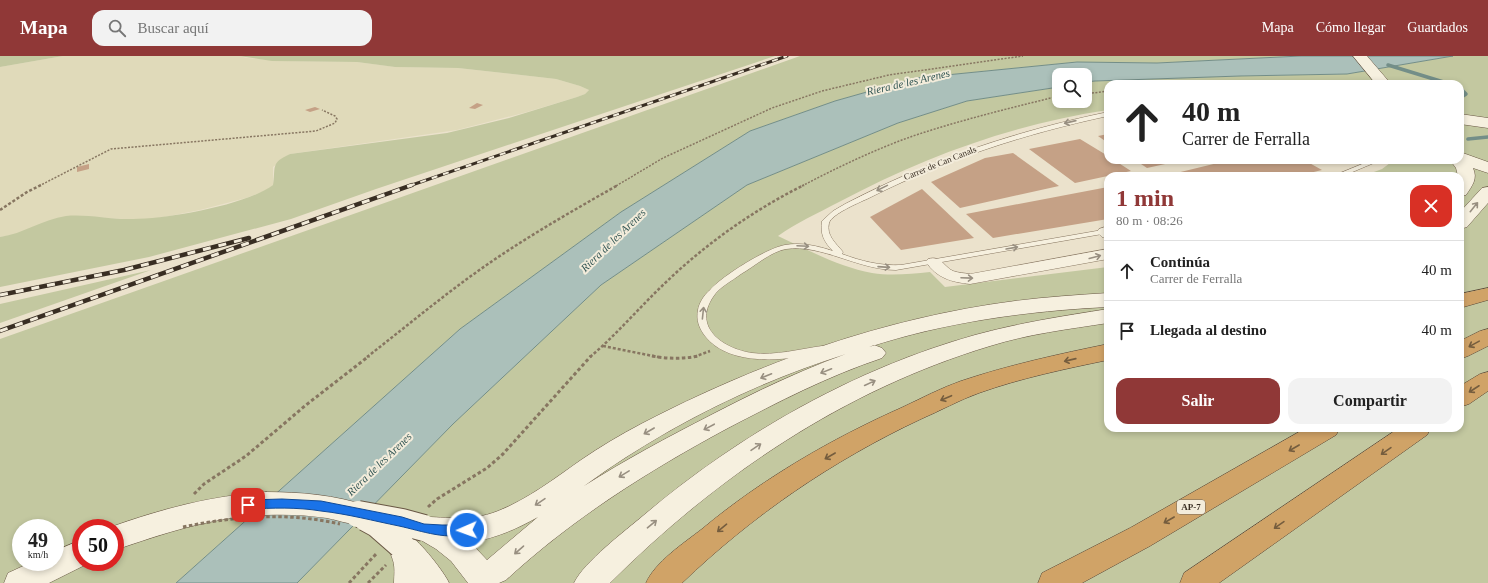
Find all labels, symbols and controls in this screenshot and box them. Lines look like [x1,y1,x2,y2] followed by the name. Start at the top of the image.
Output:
[92,10,372,46] search box
[20,17,68,38] text: Mapa
[106,17,128,39] icon: search
[138,20,209,36] text: Buscar aquí
[1262,20,1294,35] text: Mapa
[1316,20,1385,35] text: Cómo llegar
[1407,20,1468,35] text: Guardados
[864,67,951,98] water label: Riera de les Arenes
[1052,68,1092,108] map controls
[1052,68,1092,108] button: search
[1116,96,1168,148] icon: ahead
[1182,96,1240,127] text: 40 m
[1064,118,1077,126] one-way arrow
[1182,129,1310,149] text: Carrer de Ferralla
[902,144,978,182] street label: Carrer de Can Canals
[876,185,888,192] one-way arrow
[1116,185,1174,211] text: 1 min
[1410,185,1452,227] button: close
[1470,202,1479,213] one-way arrow
[577,206,648,275] water label: Riera de les Arenes
[1116,213,1183,228] text: 80 m · 08:26
[797,243,810,250] one-way arrow
[1006,244,1019,252] one-way arrow
[1088,253,1101,260] one-way arrow
[1150,254,1210,270] text: Continúa
[1116,260,1138,282] icon: ahead
[1422,262,1452,278] text: 40 m
[877,263,890,271] one-way arrow
[1150,271,1242,286] text: Carrer de Ferralla
[960,274,973,282] one-way arrow
[699,307,707,320] one-way arrow
[1116,320,1138,342] icon: arrive
[1150,322,1267,338] text: Llegada al destino
[1422,322,1452,338] text: 40 m
[1468,340,1480,348] one-way arrow
[1064,356,1077,364] one-way arrow
[820,367,832,375] one-way arrow
[761,372,773,380] one-way arrow
[1116,378,1280,424] button: Salir
[1288,378,1452,424] button: Compartir
[863,379,875,386] one-way arrow
[1469,385,1480,393] one-way arrow
[940,395,952,402] one-way arrow
[703,424,715,431] one-way arrow
[643,428,655,436] one-way arrow
[343,430,414,499] water label: Riera de les Arenes
[751,443,762,451] one-way arrow
[1288,444,1300,452] one-way arrow
[1381,447,1392,455] one-way arrow
[824,452,836,460] one-way arrow
[618,471,630,479] one-way arrow
[231,488,265,522] pin
[237,494,259,516] icon: arrive
[534,498,546,506] one-way arrow
[1177,500,1205,514] road number: AP-7
[446,509,488,551] position arrow
[1163,516,1175,524] one-way arrow
[72,519,124,571] speed limit sign: 50
[647,520,658,529] one-way arrow
[1274,521,1285,529] one-way arrow
[717,524,727,533] one-way arrow
[28,529,48,551] text: 49
[514,546,524,555] one-way arrow
[28,549,48,560] text: km/h

